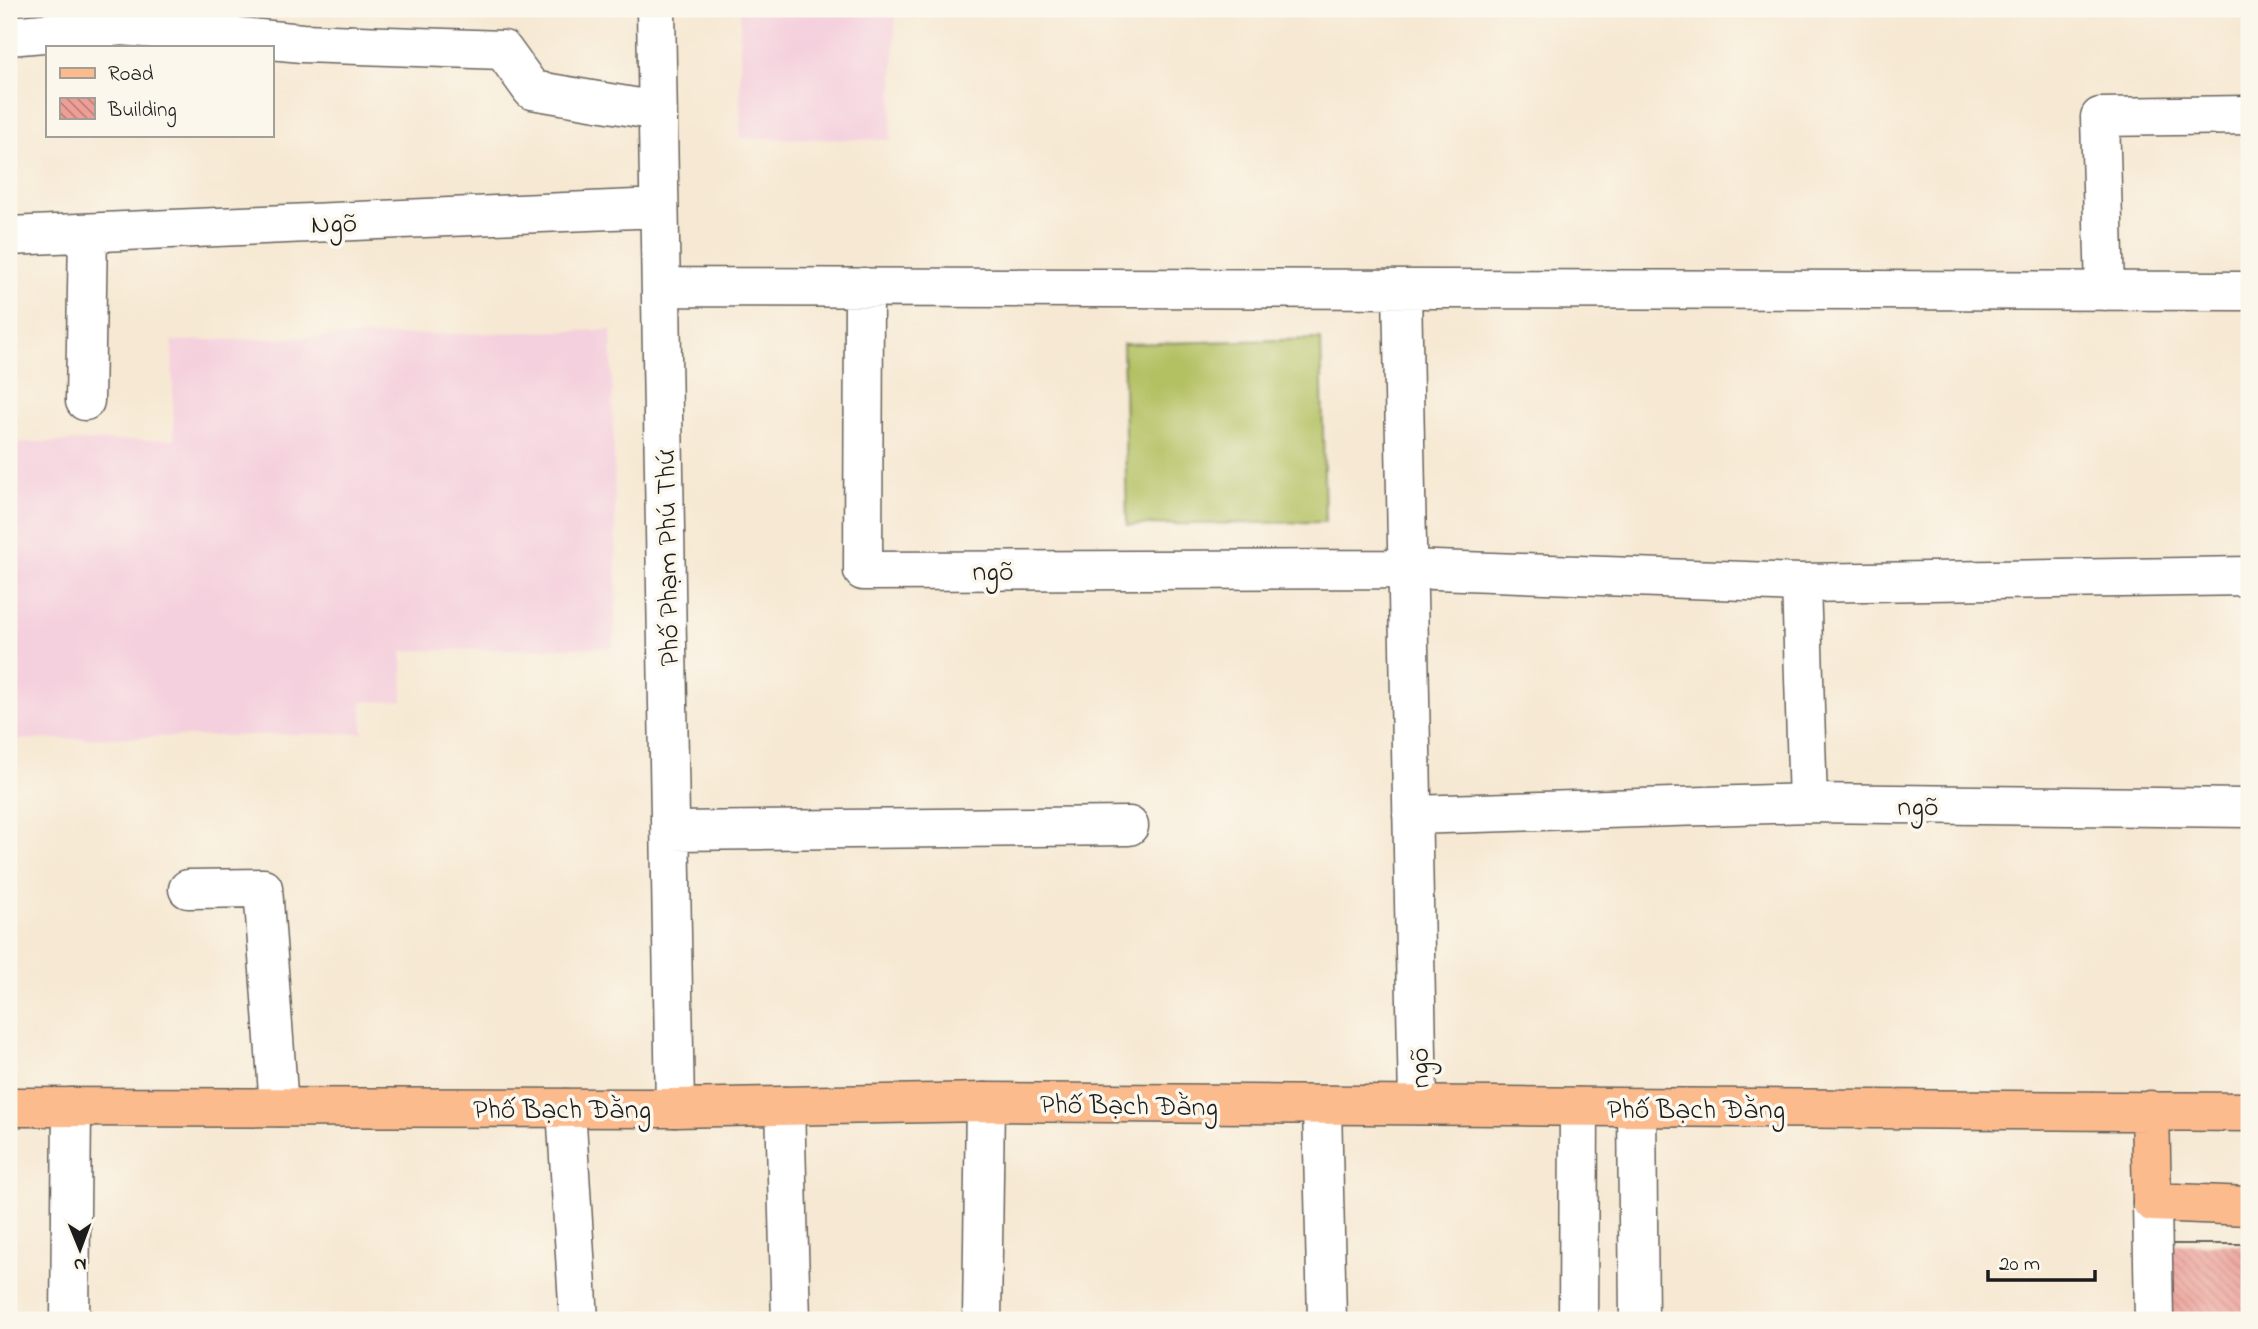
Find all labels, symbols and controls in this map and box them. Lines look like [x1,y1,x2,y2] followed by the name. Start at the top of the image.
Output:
[46,46,273,136] legend
[108,60,154,90] text: Road
[107,96,177,128] text: Building
[310,204,358,247] street label: Ngõ
[647,449,692,667] street label: Phố Phạm Phú Thứ
[973,553,1013,594] street label: ngõ
[1897,788,1939,829] street label: ngõ
[1401,1047,1442,1089] street label: ngõ
[1040,1085,1218,1130] street label: Phố Bạch Đằng
[473,1091,651,1132] street label: Phố Bạch Đằng
[1607,1091,1785,1132] street label: Phố Bạch Đằng
[46,1214,116,1284] north arrow
[1988,1238,2095,1282] scale bar
[73,1250,87,1277] text: N
[1999,1250,2040,1280] text: 20 m

